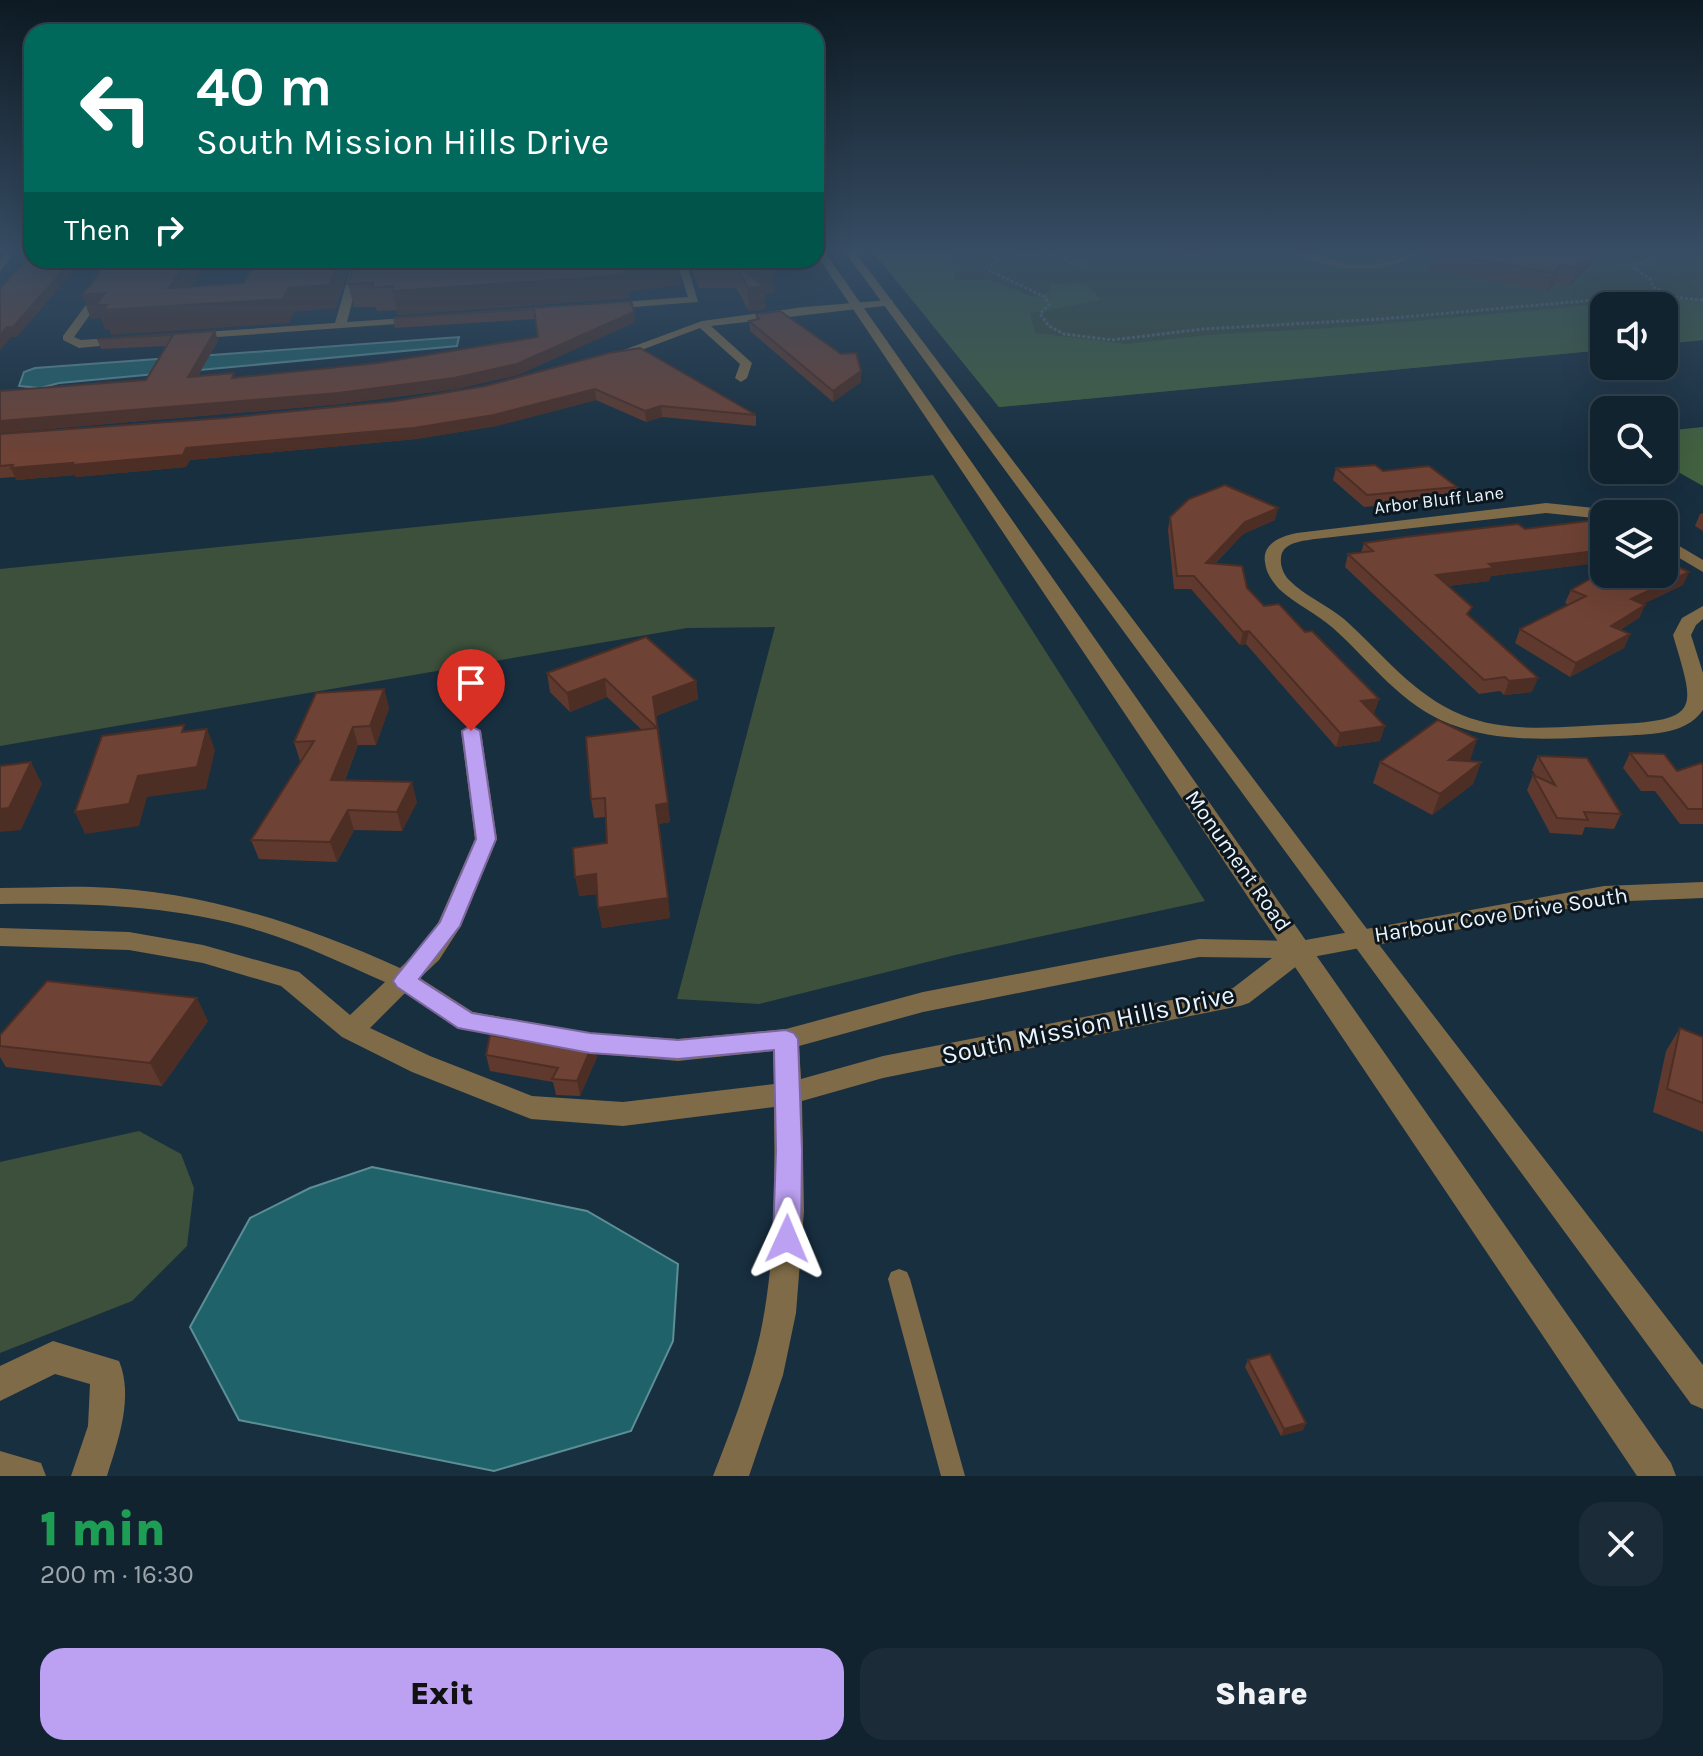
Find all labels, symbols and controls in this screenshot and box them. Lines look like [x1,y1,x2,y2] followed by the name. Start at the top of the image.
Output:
[196,54,332,119] text: 40 m
[64,56,168,160] icon: left
[196,121,609,163] text: South Mission Hills Drive
[147,208,191,252] icon: right
[64,212,131,248] text: Then
[1590,292,1678,588] map controls
[1590,292,1678,380] button: sound
[1590,396,1678,484] button: search
[1373,481,1505,519] street label: Arbor Bluff Lane
[1590,500,1678,588] button: layers
[437,649,505,731] pin
[449,661,493,705] icon: arrive
[1180,785,1296,937] street label: Monument Road
[1372,882,1630,948] street label: Harbour Cove Drive South
[939,979,1237,1071] street label: South Mission Hills Drive
[745,1197,829,1281] position arrow
[40,1501,166,1557] text: 1 min
[1579,1502,1663,1586] button: close
[40,1559,194,1590] text: 200 m · 16:30
[40,1648,844,1740] button: Exit
[860,1648,1663,1740] button: Share

